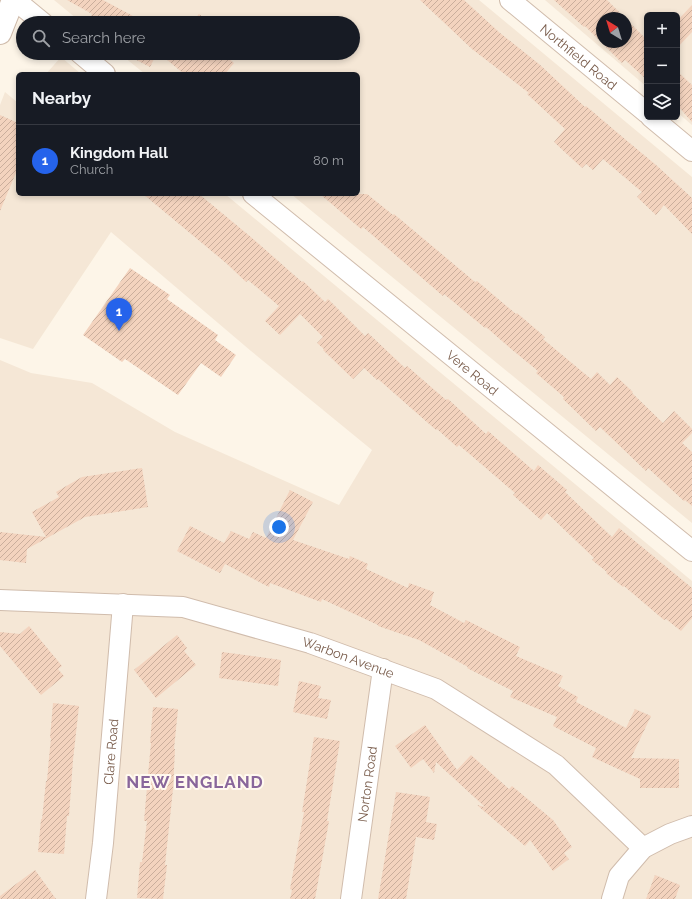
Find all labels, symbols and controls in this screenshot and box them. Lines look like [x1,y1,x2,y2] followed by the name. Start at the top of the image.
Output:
[596,12,632,48] north arrow
[644,12,680,120] map controls
[644,12,680,48] button: +
[16,16,360,60] search box
[537,21,620,93] street label: Northfield Road
[30,27,52,49] icon: search
[62,29,145,47] text: Search here
[644,48,680,84] button: −
[644,84,680,120] button: layers
[32,88,91,108] text: Nearby
[70,144,168,162] text: Kingdom Hall
[42,153,48,168] text: 1
[313,153,344,168] text: 80 m
[70,162,113,177] text: Church
[106,298,132,331] pin: 1
[443,348,501,398] street label: Vere Road
[269,517,289,537] your location
[301,634,396,681] street label: Warbon Avenue
[101,718,121,785] street label: Clare Road
[355,745,380,823] street label: Norton Road
[126,772,264,792] district label: NEW ENGLAND

